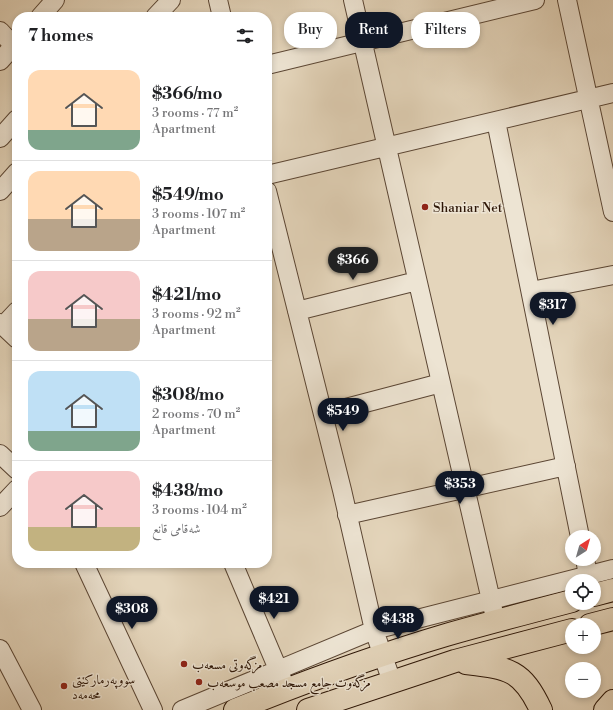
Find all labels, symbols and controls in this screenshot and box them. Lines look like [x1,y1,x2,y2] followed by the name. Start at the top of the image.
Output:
[284,12,337,48] chip: Buy
[345,12,403,48] chip: Rent
[411,12,480,48] chip: Filters
[28,25,93,47] text: 7 homes
[234,25,256,47] icon: filters
[152,83,222,105] text: $366/mo
[60,86,108,134] icon: home
[152,105,238,121] text: 3 rooms · 77 m²
[152,121,216,137] text: Apartment
[152,184,224,206] text: $549/mo
[60,187,108,235] icon: home
[433,200,503,216] place label: Shaniar Net
[420,202,430,212] marker: Shaniar Net
[152,206,245,222] text: 3 rooms · 107 m²
[152,222,216,238] text: Apartment
[329,247,377,281] pin: $366
[337,252,369,268] text: $366
[152,284,221,306] text: $421/mo
[60,287,108,335] icon: home
[529,292,577,326] pin: $317
[539,297,567,313] text: $317
[152,306,240,322] text: 3 rooms · 92 m²
[152,322,216,338] text: Apartment
[152,384,224,406] text: $308/mo
[60,387,108,435] icon: home
[319,398,367,432] pin: $549
[327,403,359,419] text: $549
[152,406,240,422] text: 2 rooms · 70 m²
[152,422,216,438] text: Apartment
[436,471,484,505] pin: $353
[444,476,476,492] text: $353
[152,480,223,502] text: $438/mo
[60,487,108,535] icon: home
[152,502,247,518] text: 3 rooms · 104 m²
[152,521,201,537] text: شەقامی قانع
[565,530,601,566] north arrow
[565,530,601,698] map controls
[565,574,601,610] button: locate
[250,586,298,620] pin: $421
[259,591,289,607] text: $421
[108,596,156,630] pin: $308
[115,601,149,617] text: $308
[374,606,422,640] pin: $438
[382,611,414,627] text: $438
[565,618,601,654] button: +
[192,655,262,674] place label: مزگەوتی مسعەب
[179,659,189,669] marker: مزگەوتی مسعەب
[565,662,601,698] button: −
[72,672,135,703] place label: سووپەرمارکێتی محەمەد
[207,673,371,695] place label: مزگەوت جامع مسجد مصعب موسعەب
[194,677,204,687] marker: مزگەوت جامع مسجد مصعب موسعەب
[59,681,69,691] marker: سووپەرمارکێتی محەمەد

